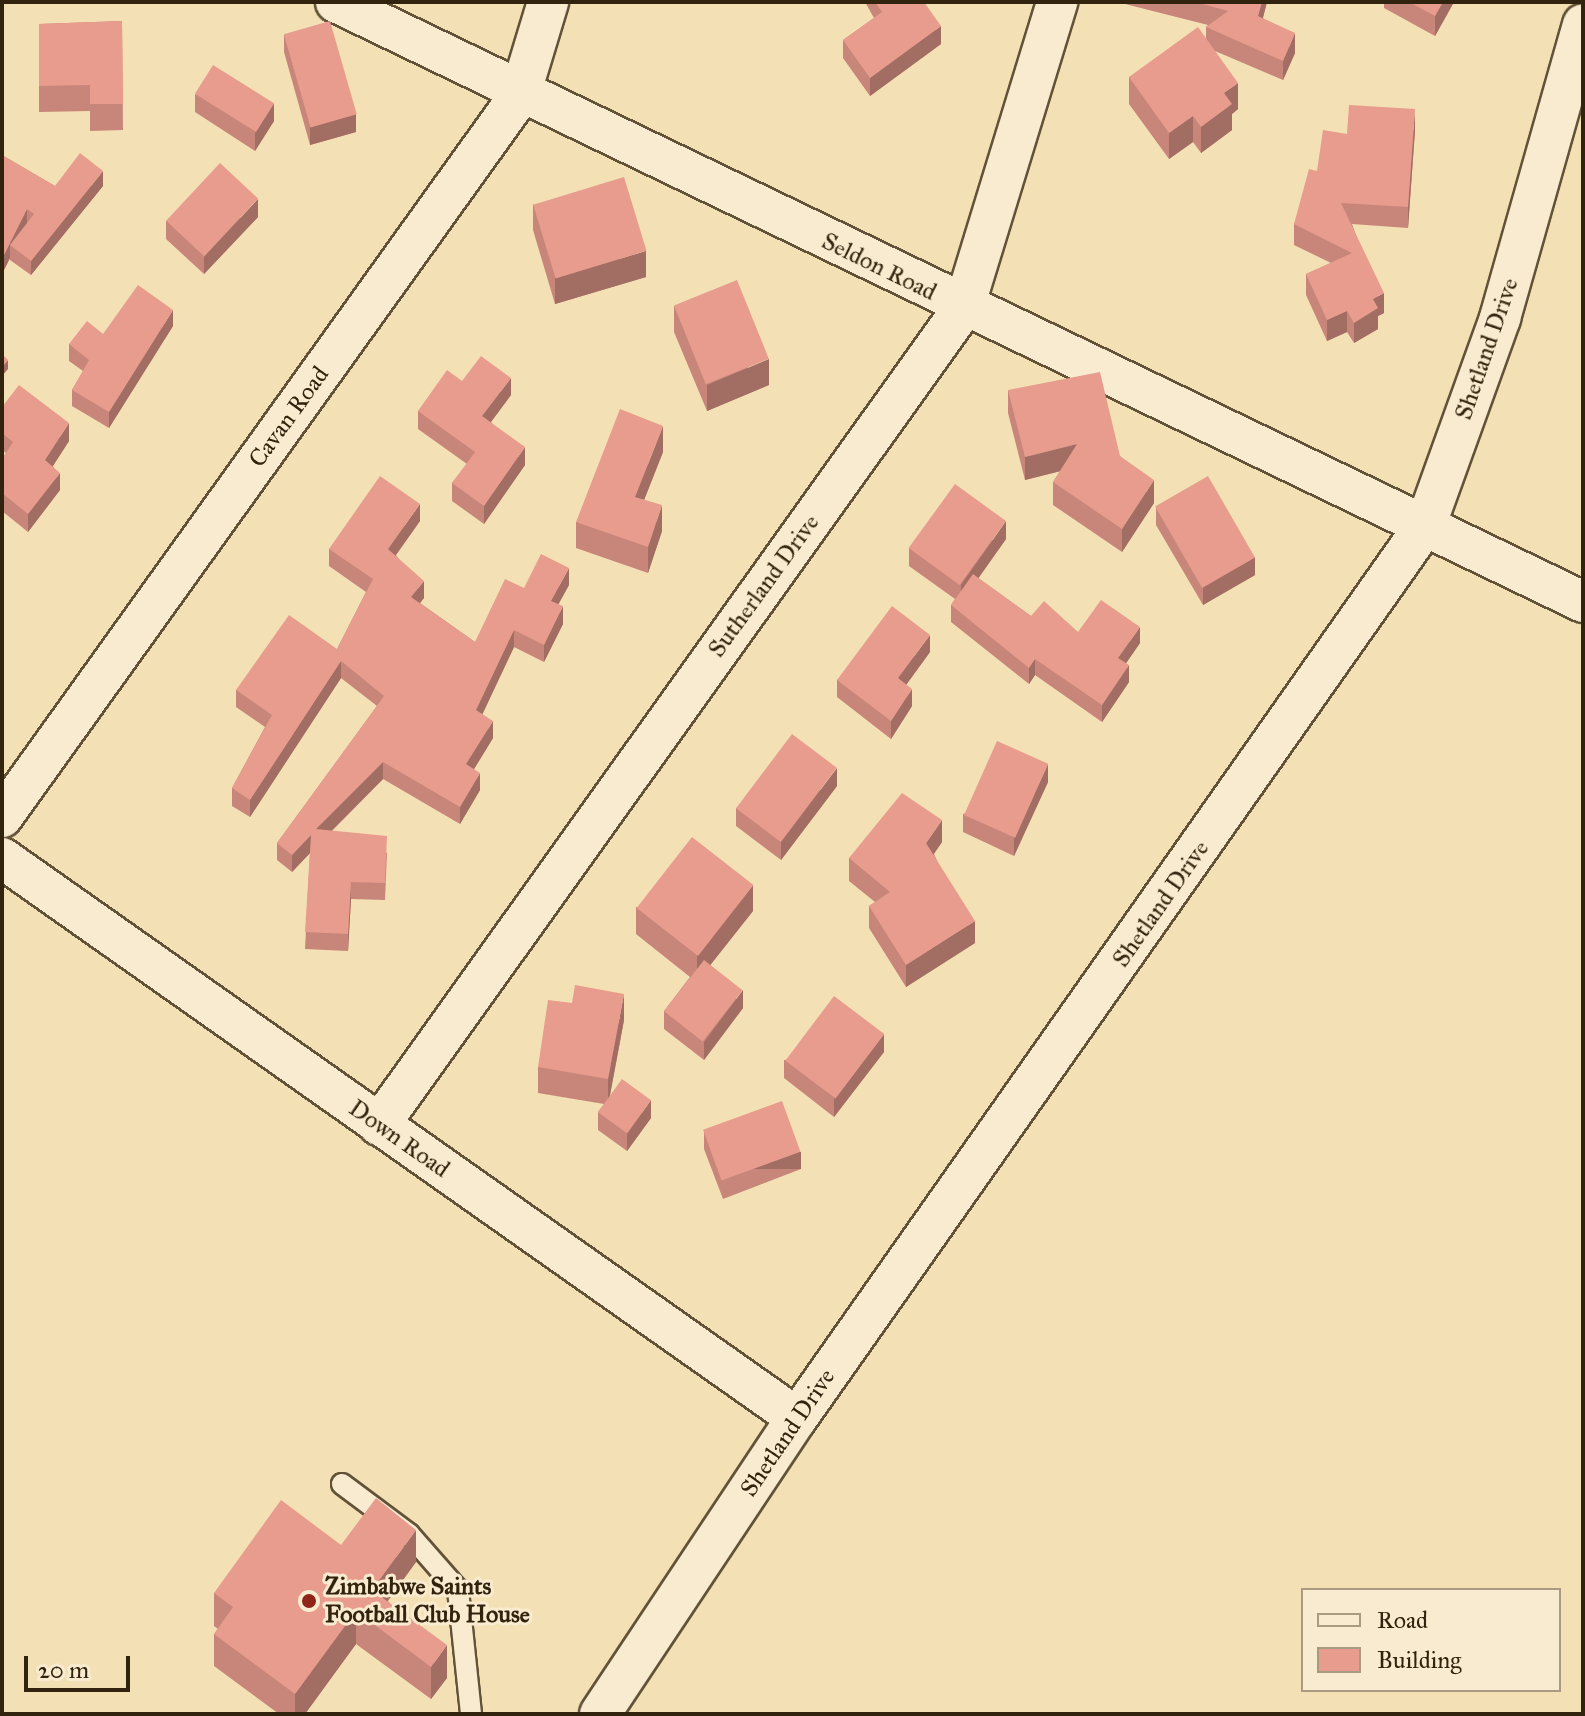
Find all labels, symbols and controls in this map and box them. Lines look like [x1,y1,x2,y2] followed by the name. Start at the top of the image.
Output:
[817,227,941,307] street label: Seldon Road
[1449,274,1525,424] street label: Shetland Drive
[243,361,335,473] street label: Cavan Road
[703,509,825,663] street label: Sutherland Drive
[1107,835,1215,973] street label: Shetland Drive
[343,1094,455,1184] street label: Down Road
[735,1364,841,1502] street label: Shetland Drive
[325,1573,530,1629] place label: Zimbabwe Saints Football Club House
[1301,1588,1561,1692] legend
[300,1592,318,1610] marker: Zimbabwe Saints Football Club House
[1377,1605,1428,1635] text: Road
[28,1640,134,1690] scale bar
[1377,1645,1462,1675] text: Building
[38,1655,89,1685] text: 20 m

